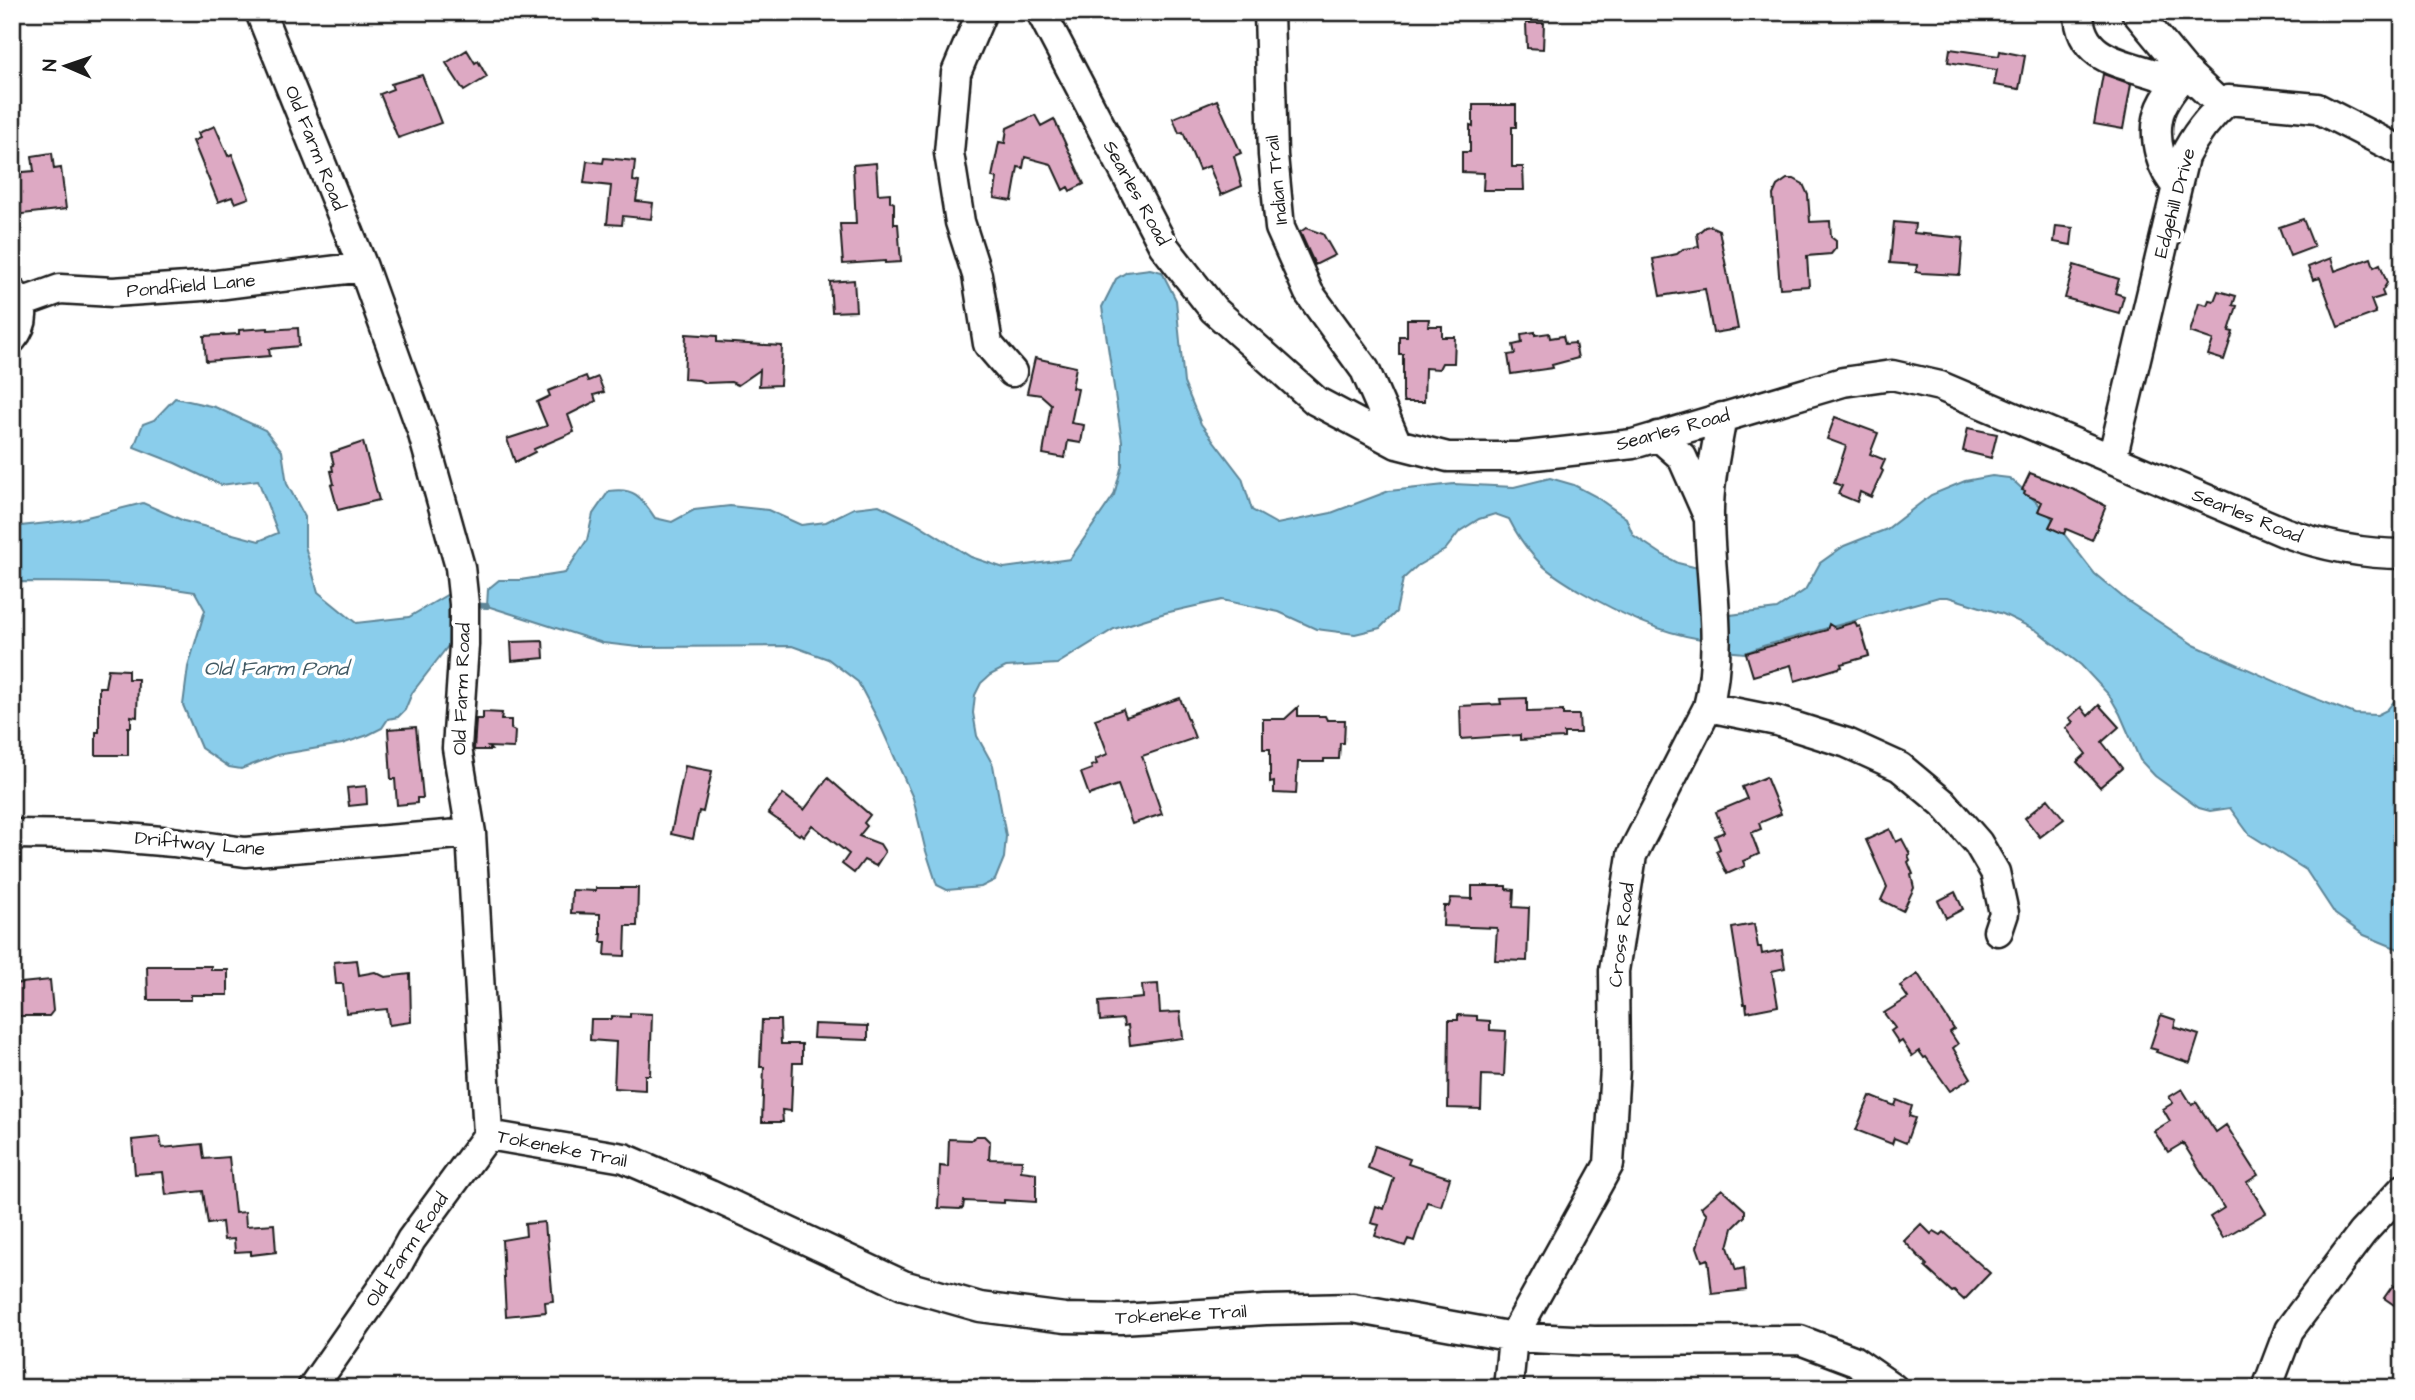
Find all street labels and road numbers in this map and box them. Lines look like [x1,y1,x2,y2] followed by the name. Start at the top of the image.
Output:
[278,82,352,215] street label: Old Farm Road
[1259,134,1295,226] street label: Indian Trail
[1096,135,1176,251] street label: Searles Road
[2147,145,2204,261] street label: Edgehill Drive
[125,267,257,305] street label: Pondfield Lane
[1613,402,1733,458] street label: Searles Road
[2188,482,2306,550] street label: Searles Road
[446,622,478,756] street label: Old Farm Road
[134,825,266,864] street label: Driftway Lane
[1602,881,1642,989] street label: Cross Road
[495,1123,629,1175] street label: Tokeneke Trail
[359,1187,455,1312] street label: Old Farm Road
[1115,1298,1247,1332] street label: Tokeneke Trail

